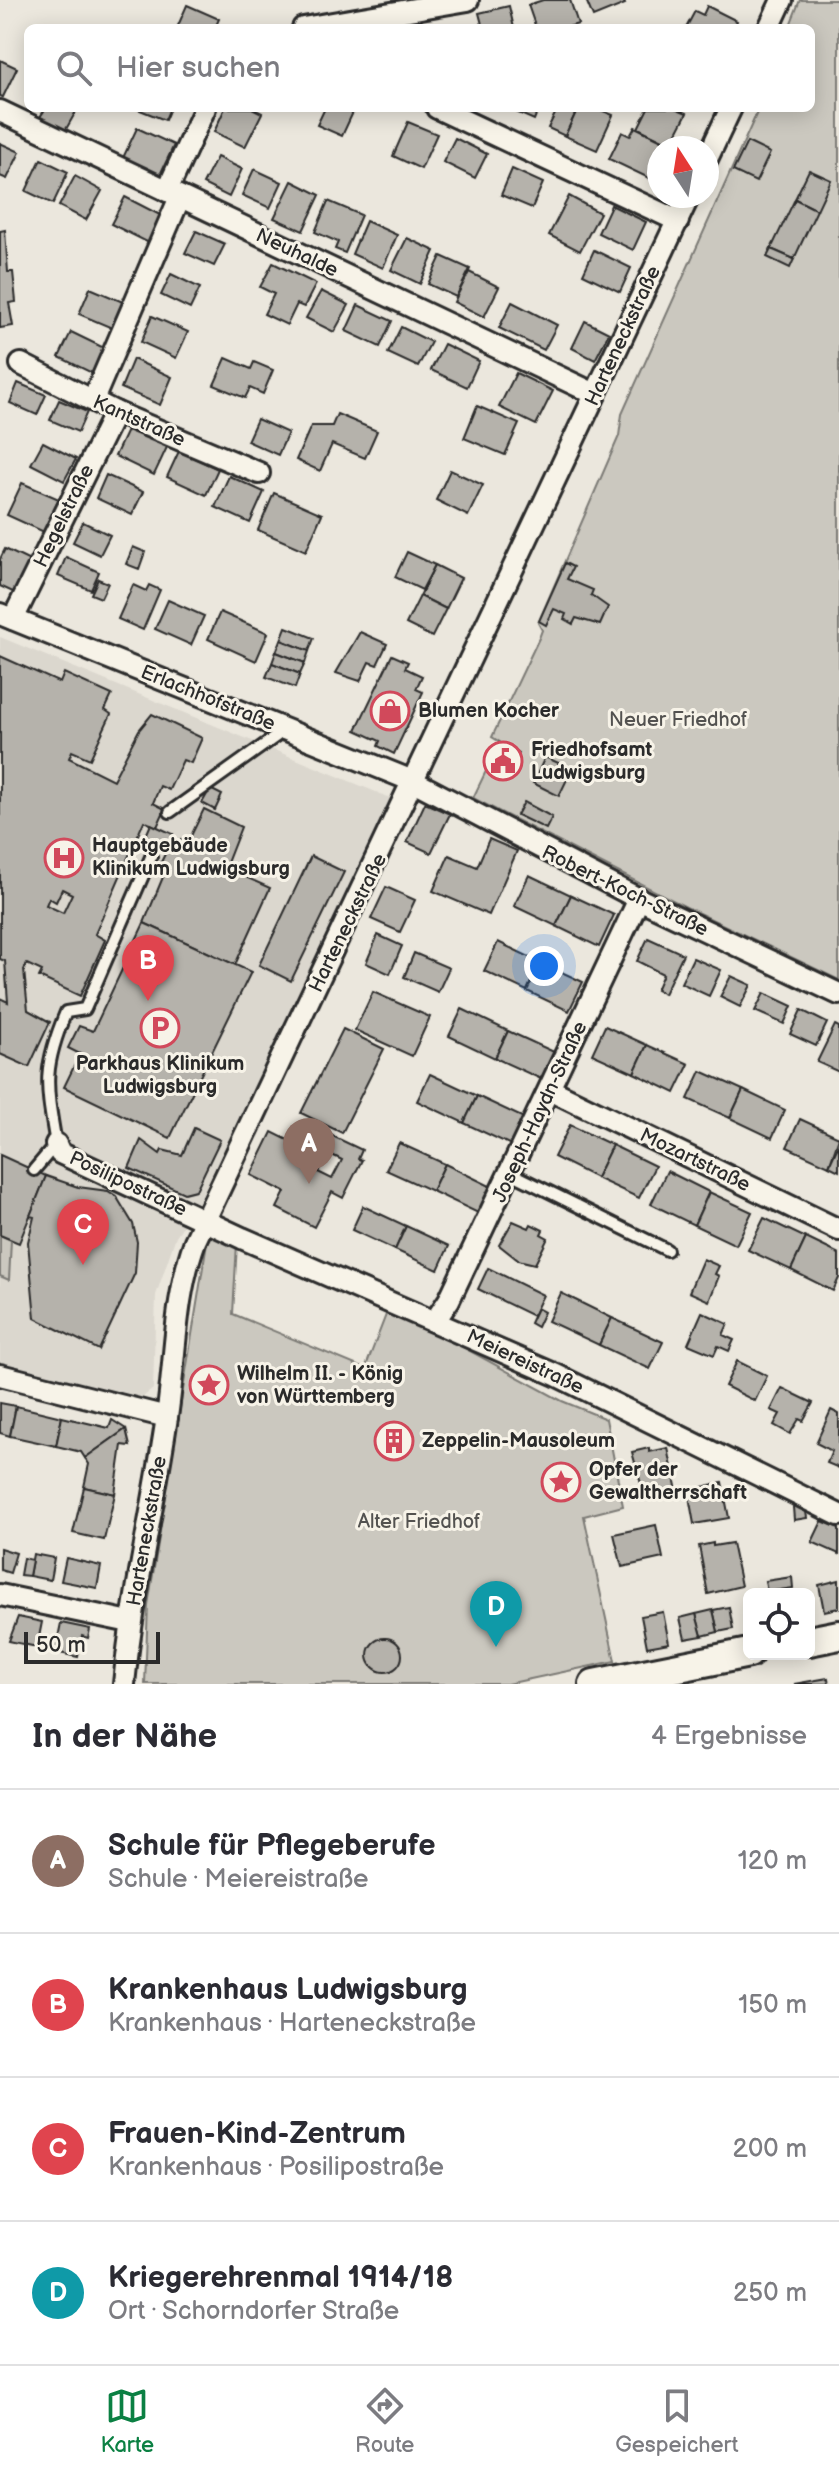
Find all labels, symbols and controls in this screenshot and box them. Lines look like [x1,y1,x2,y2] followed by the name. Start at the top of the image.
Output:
[24,24,815,112] search box
[52,46,96,90] icon: search
[116,50,281,86] text: Hier suchen
[647,136,719,208] north arrow
[252,224,342,283] street label: Neuhalde
[580,262,666,410] street label: Harteneckstraße
[89,390,189,452] street label: Kantstraße
[29,460,99,571] street label: Hegelstraße
[137,660,279,736] street label: Erlachhofstraße
[369,690,411,732] shop icon: Blumen Kocher
[418,699,560,723] place label: Blumen Kocher
[609,708,747,732] park label: Neuer Friedhof
[531,738,652,785] place label: Friedhofsamt Ludwigsburg
[482,740,524,782] public building icon: Friedhofsamt Ludwigsburg
[92,834,290,881] place label: Hauptgebäude Klinikum Ludwigsburg
[43,837,85,879] hospital icon: Hauptgebäude Klinikum Ludwigsburg
[538,840,712,942] street label: Robert-Koch-Straße
[304,850,392,996] street label: Harteneckstraße
[122,935,174,1001] pin: B
[524,946,564,986] your location
[139,1007,181,1049] parking icon: Parkhaus Klinikum Ludwigsburg
[487,1018,593,1206] street label: Joseph-Haydn-Straße
[76,1052,244,1099] place label: Parkhaus Klinikum Ludwigsburg
[283,1118,335,1184] pin: A
[636,1123,754,1197] street label: Mozartstraße
[65,1146,191,1222] street label: Posilipostraße
[57,1199,109,1265] pin: C
[463,1324,587,1400] street label: Meiereistraße
[236,1362,403,1409] place label: Wilhelm II. - König von Württemberg
[188,1364,230,1406] place icon: Wilhelm II. - König von Württemberg
[373,1420,415,1462] building icon: Zeppelin-Mausoleum
[422,1429,615,1453] place label: Zeppelin-Mausoleum
[122,1454,172,1608] street label: Harteneckstraße
[589,1458,747,1505] place label: Opfer der Gewaltherrschaft
[540,1461,582,1503] place icon: Opfer der Gewaltherrschaft
[358,1510,480,1534] park label: Alter Friedhof
[470,1581,522,1647] pin: D
[743,1588,815,1660] map controls
[743,1588,815,1660] button: locate
[24,1628,160,1664] scale bar
[36,1632,86,1659] text: 50 m
[32,1716,217,1757] text: In der Nähe
[651,1721,807,1752] text: 4 Ergebnisse
[108,1828,435,1864] text: Schule für Pflegeberufe
[50,1846,66,1877] text: A
[738,1846,807,1877] text: 120 m
[108,1864,368,1895] text: Schule · Meiereistraße
[108,1972,468,2008] text: Krankenhaus Ludwigsburg
[49,1990,67,2021] text: B
[738,1990,807,2021] text: 150 m
[108,2008,476,2039] text: Krankenhaus · Harteneckstraße
[108,2116,406,2152] text: Frauen-Kind-Zentrum
[49,2134,67,2165] text: C
[733,2134,807,2165] text: 200 m
[108,2152,444,2183] text: Krankenhaus · Posilipostraße
[108,2260,453,2296] text: Kriegerehrenmal 1914/18
[49,2278,67,2309] text: D
[733,2278,807,2309] text: 250 m
[108,2296,399,2327] text: Ort · Schorndorfer Straße
[100,2384,154,2459] tab: Karte
[355,2384,414,2459] tab: Route
[615,2384,739,2459] tab: Gespeichert

